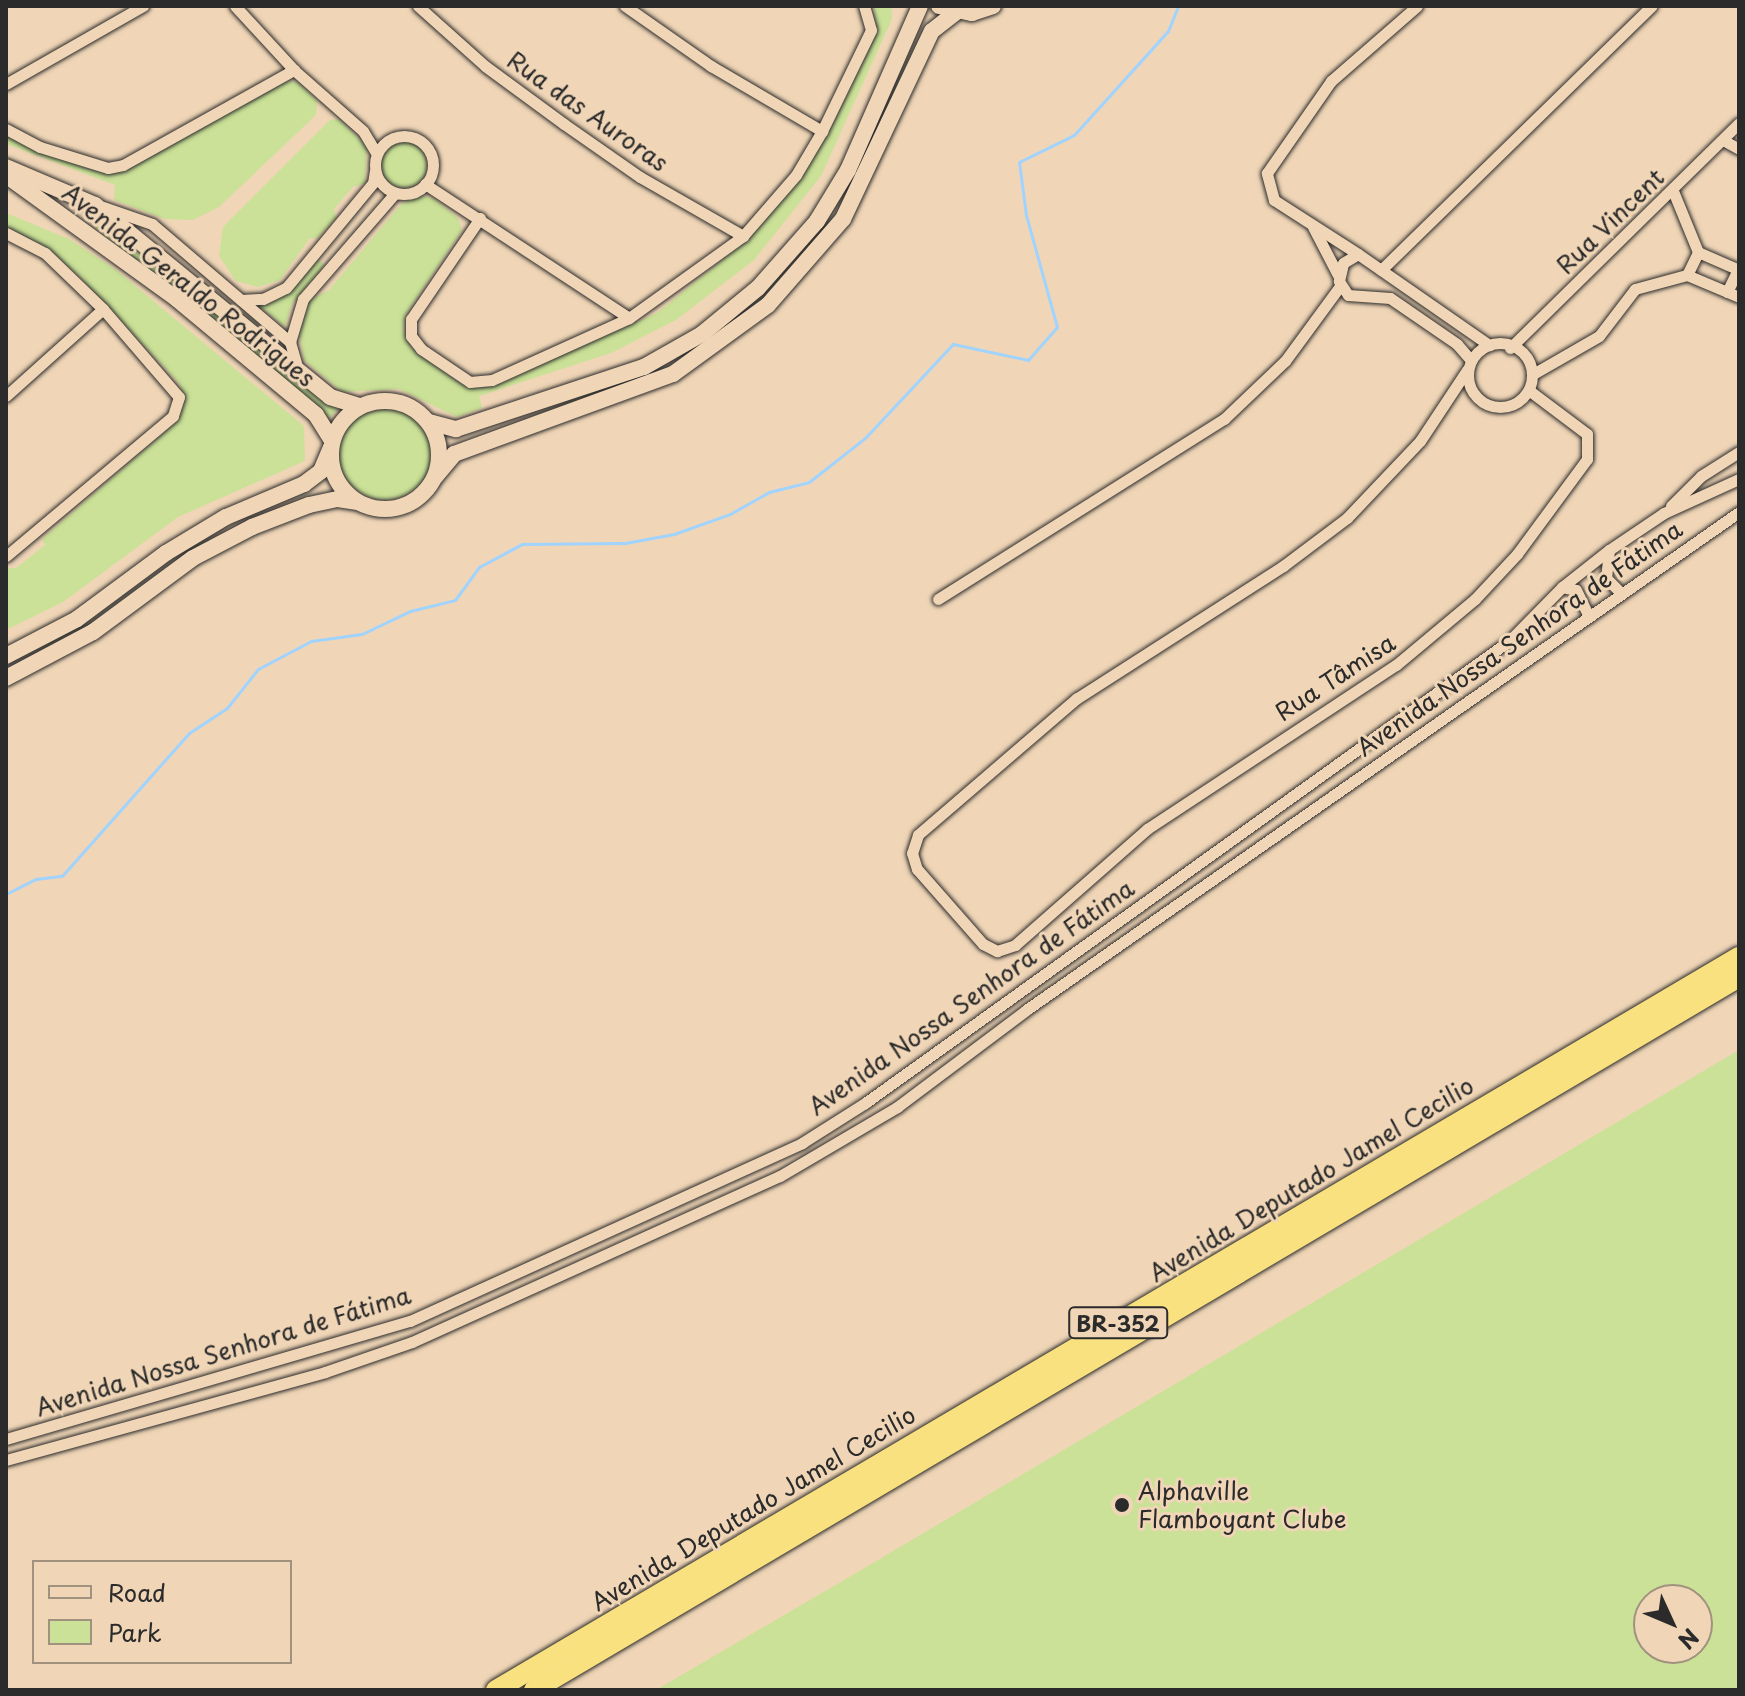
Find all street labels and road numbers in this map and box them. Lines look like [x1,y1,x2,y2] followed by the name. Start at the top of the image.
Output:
[501,44,675,178] street label: Rua das Auroras
[1549,162,1671,280] street label: Rua Vincent
[57,177,321,393] street label: Avenida Geraldo Rodrigues
[1350,513,1688,763] street label: Avenida Nossa Senhora de Fátima
[1270,627,1400,727] street label: Rua Tâmisa
[802,872,1140,1122] street label: Avenida Nossa Senhora de Fátima
[1143,1070,1479,1288] street label: Avenida Deputado Jamel Cecilio
[31,1280,415,1422] street label: Avenida Nossa Senhora de Fátima
[1068,1305,1168,1341] road number: BR-352
[585,1399,921,1617] street label: Avenida Deputado Jamel Cecilio

